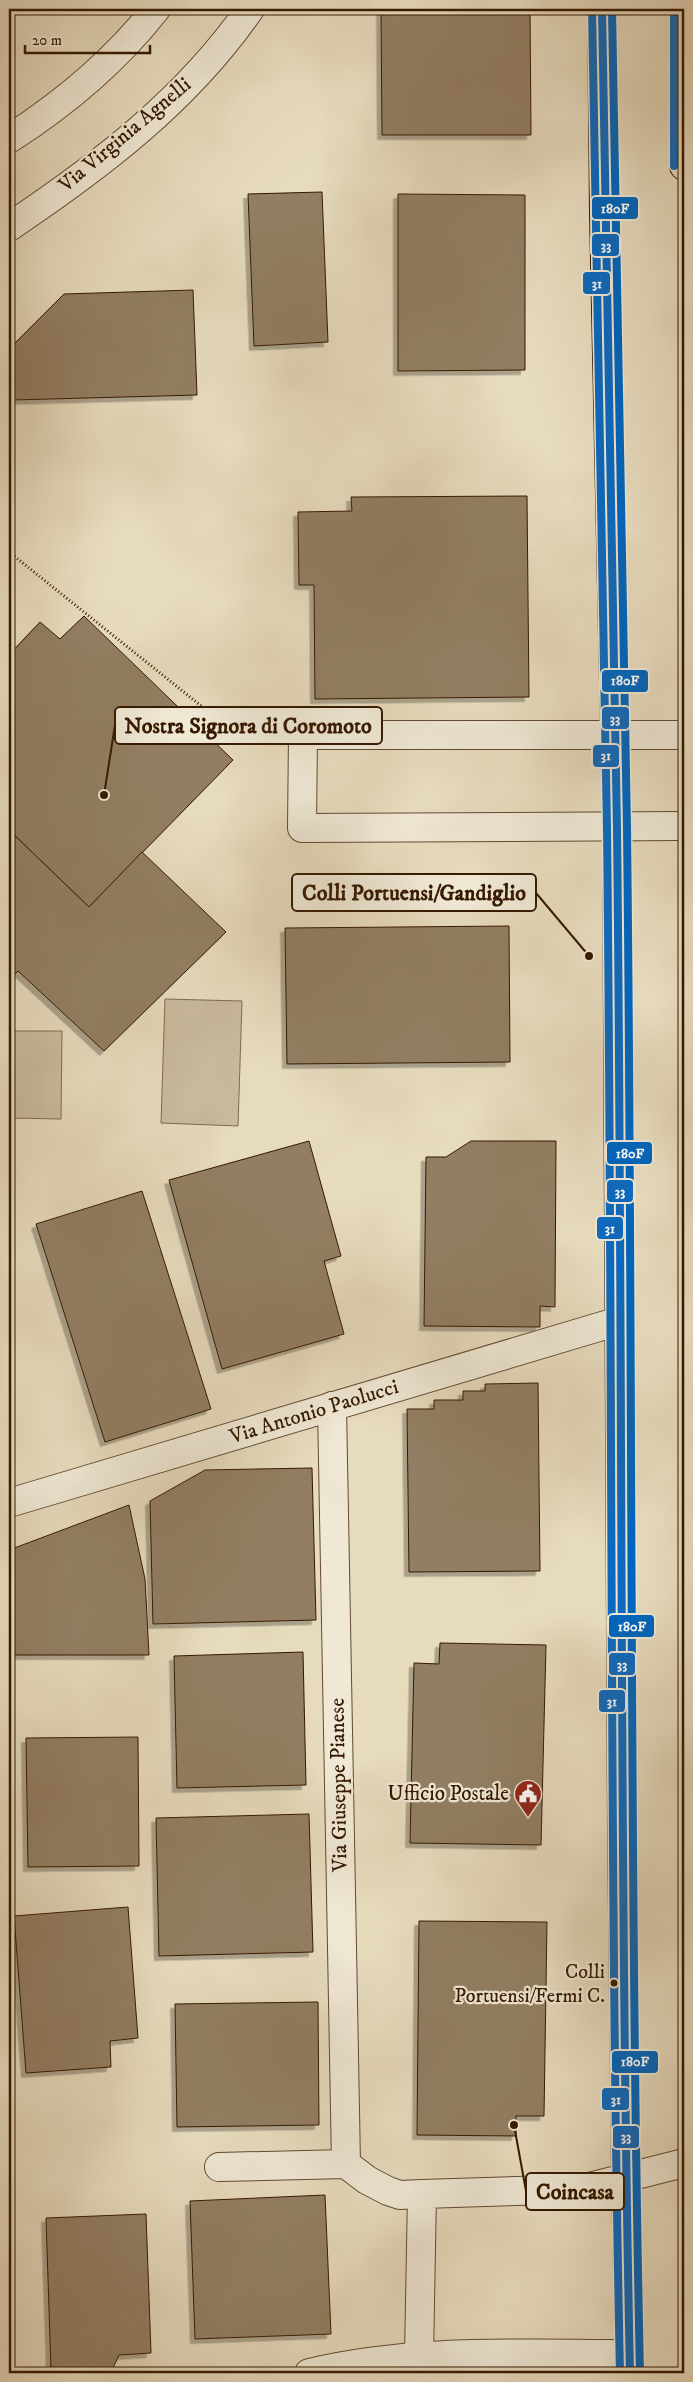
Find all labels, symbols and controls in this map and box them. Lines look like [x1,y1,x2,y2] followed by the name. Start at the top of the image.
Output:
[25,22,150,54] scale bar
[32,31,62,50] text: 20 m
[53,72,197,199] street label: Via Virginia Agnelli
[591,196,639,220] line badge: 180F
[601,200,630,218] text: 180F
[591,233,620,257] line badge: 33
[601,237,611,255] text: 33
[582,271,611,295] line badge: 31
[592,275,602,293] text: 31
[601,669,649,693] line badge: 180F
[611,672,640,690] text: 180F
[601,706,630,730] line badge: 33
[115,707,382,744] callout: Nostra Signora di Coromoto
[610,710,620,728] text: 33
[124,713,372,740] text: Nostra Signora di Coromoto
[592,744,620,768] line badge: 31
[601,747,611,765] text: 31
[292,874,536,911] callout: Colli Portuensi/Gandiglio
[302,880,526,907] text: Colli Portuensi/Gandiglio
[606,1141,653,1165] line badge: 180F
[616,1145,645,1163] text: 180F
[606,1179,634,1203] line badge: 33
[615,1183,625,1201] text: 33
[596,1216,624,1240] line badge: 31
[605,1220,615,1238] text: 31
[225,1374,402,1450] street label: Via Antonio Paolucci
[608,1614,655,1638] line badge: 180F
[618,1618,647,1636] text: 180F
[608,1652,636,1676] line badge: 33
[617,1656,627,1674] text: 33
[598,1689,626,1713] line badge: 31
[607,1693,617,1711] text: 31
[324,1697,354,1873] street label: Via Giuseppe Pianese
[513,1779,543,1818] public building icon: Ufficio Postale
[388,1781,509,1807] place label: Ufficio Postale
[455,1960,605,2009] place label: Colli Portuensi/Fermi C.
[609,1978,619,1988] marker: Colli Portuensi/Fermi C.
[611,2050,659,2074] line badge: 180F
[621,2053,650,2071] text: 180F
[601,2087,630,2111] line badge: 31
[611,2091,621,2109] text: 31
[612,2125,640,2149] line badge: 33
[621,2128,631,2146] text: 33
[526,2173,624,2210] callout: Coincasa
[536,2179,615,2206] text: Coincasa

